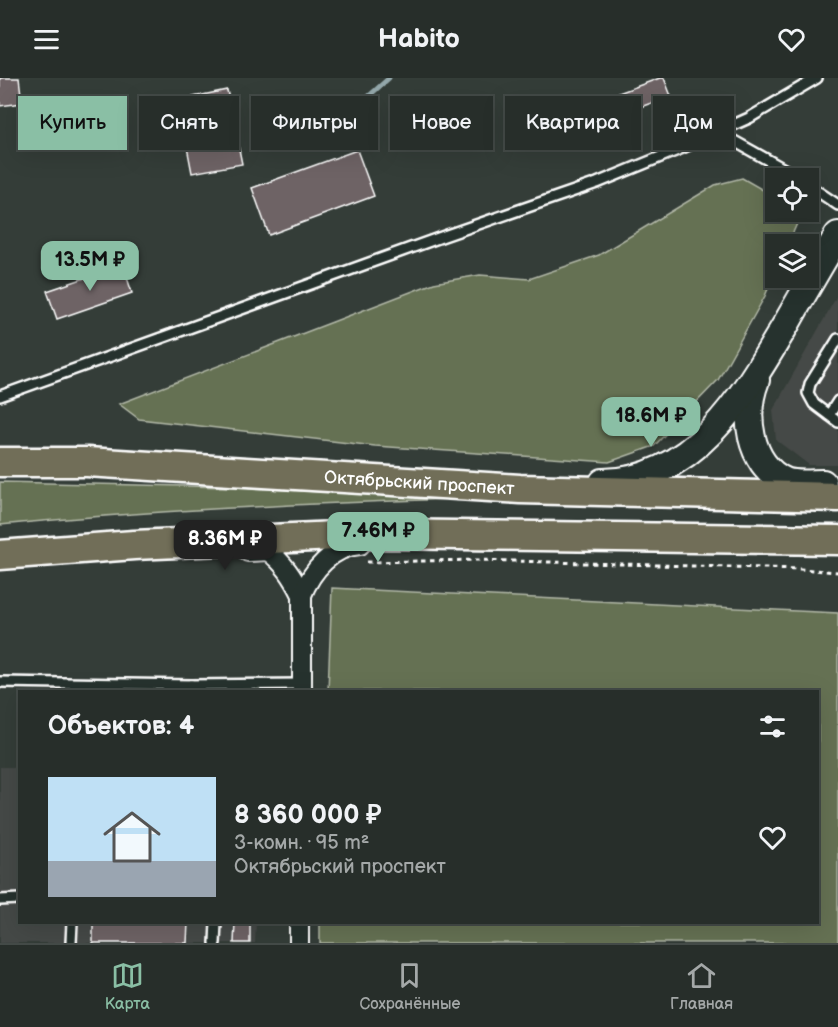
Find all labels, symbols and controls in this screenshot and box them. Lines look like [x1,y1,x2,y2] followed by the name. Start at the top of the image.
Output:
[30,23,63,56] icon: menu
[378,23,460,55] text: Habito
[775,23,808,56] icon: heart
[18,96,127,150] chip: Купить
[139,96,239,150] chip: Снять
[251,96,378,150] chip: Фильтры
[390,96,493,150] chip: Новое
[505,96,641,150] chip: Квартира
[653,96,734,150] chip: Дом
[765,168,819,288] map controls
[765,168,819,222] button: locate
[765,234,819,288] button: layers
[35,241,145,292] pin: 13.5M ₽
[55,248,125,272] text: 13.5M ₽
[596,397,706,448] pin: 18.6M ₽
[615,404,687,428] text: 18.6M ₽
[323,467,516,500] street label: Октябрьский проспект
[323,512,433,563] pin: 7.46M ₽
[341,519,415,543] text: 7.46M ₽
[170,520,280,571] pin: 8.36M ₽
[188,527,262,551] text: 8.36M ₽
[756,710,789,743] icon: filters
[48,711,194,742] text: Объектов: 4
[234,800,382,831] text: 8 360 000 ₽
[96,801,168,873] icon: home
[756,821,789,854] icon: heart
[234,831,369,855] text: 3-комн. · 95 m²
[234,855,446,879] text: Октябрьский проспект
[105,959,150,1014] tab: Карта
[359,959,461,1014] tab: Сохранённые
[670,959,733,1014] tab: Главная

